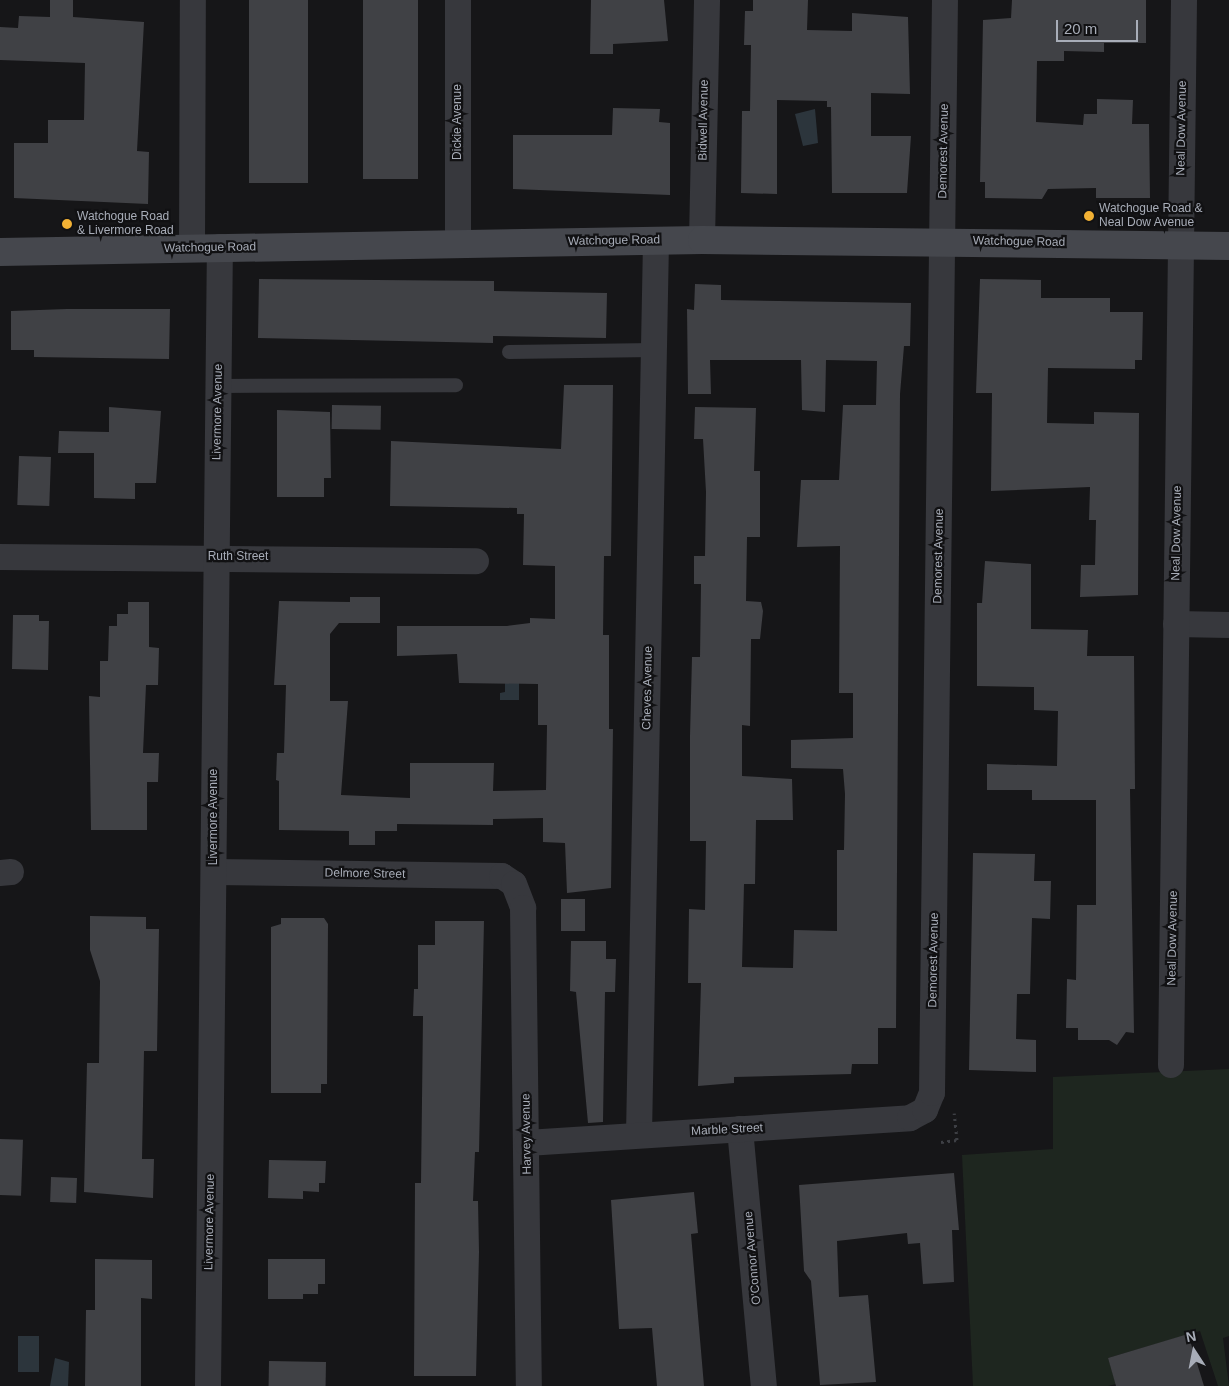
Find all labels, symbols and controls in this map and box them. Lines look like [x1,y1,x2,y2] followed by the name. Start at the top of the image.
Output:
[1059,10,1142,42] scale bar
[1064,20,1097,37] text: 20 m
[696,79,712,161] street label: Bidwell Avenue
[1174,80,1190,176] street label: Neal Dow Avenue
[451,84,465,160] street label: Dickie Avenue
[936,103,952,199] street label: Demorest Avenue
[1099,202,1203,230] place label: Watchogue Road & Neal Dow Avenue
[77,210,174,238] place label: Watchogue Road & Livermore Road
[1083,210,1095,222] marker: Watchogue Road & Neal Dow Avenue
[61,218,73,230] marker: Watchogue Road & Livermore Road
[568,233,660,249] street label: Watchogue Road
[973,234,1065,250] street label: Watchogue Road
[164,240,256,256] street label: Watchogue Road
[210,363,226,461] street label: Livermore Avenue
[1169,485,1185,581] street label: Neal Dow Avenue
[931,508,947,604] street label: Demorest Avenue
[208,550,268,564] street label: Ruth Street
[640,646,656,730] street label: Cheves Avenue
[207,768,221,866] street label: Livermore Avenue
[325,866,405,882] street label: Delmore Street
[1165,890,1181,986] street label: Neal Dow Avenue
[926,912,942,1008] street label: Demorest Avenue
[519,1093,535,1175] street label: Harvey Avenue
[691,1121,763,1139] street label: Marble Street
[202,1173,218,1271] street label: Livermore Avenue
[742,1210,764,1306] street label: O'Connor Avenue
[1169,1326,1219,1376] north arrow
[1185,1327,1198,1345] text: N

